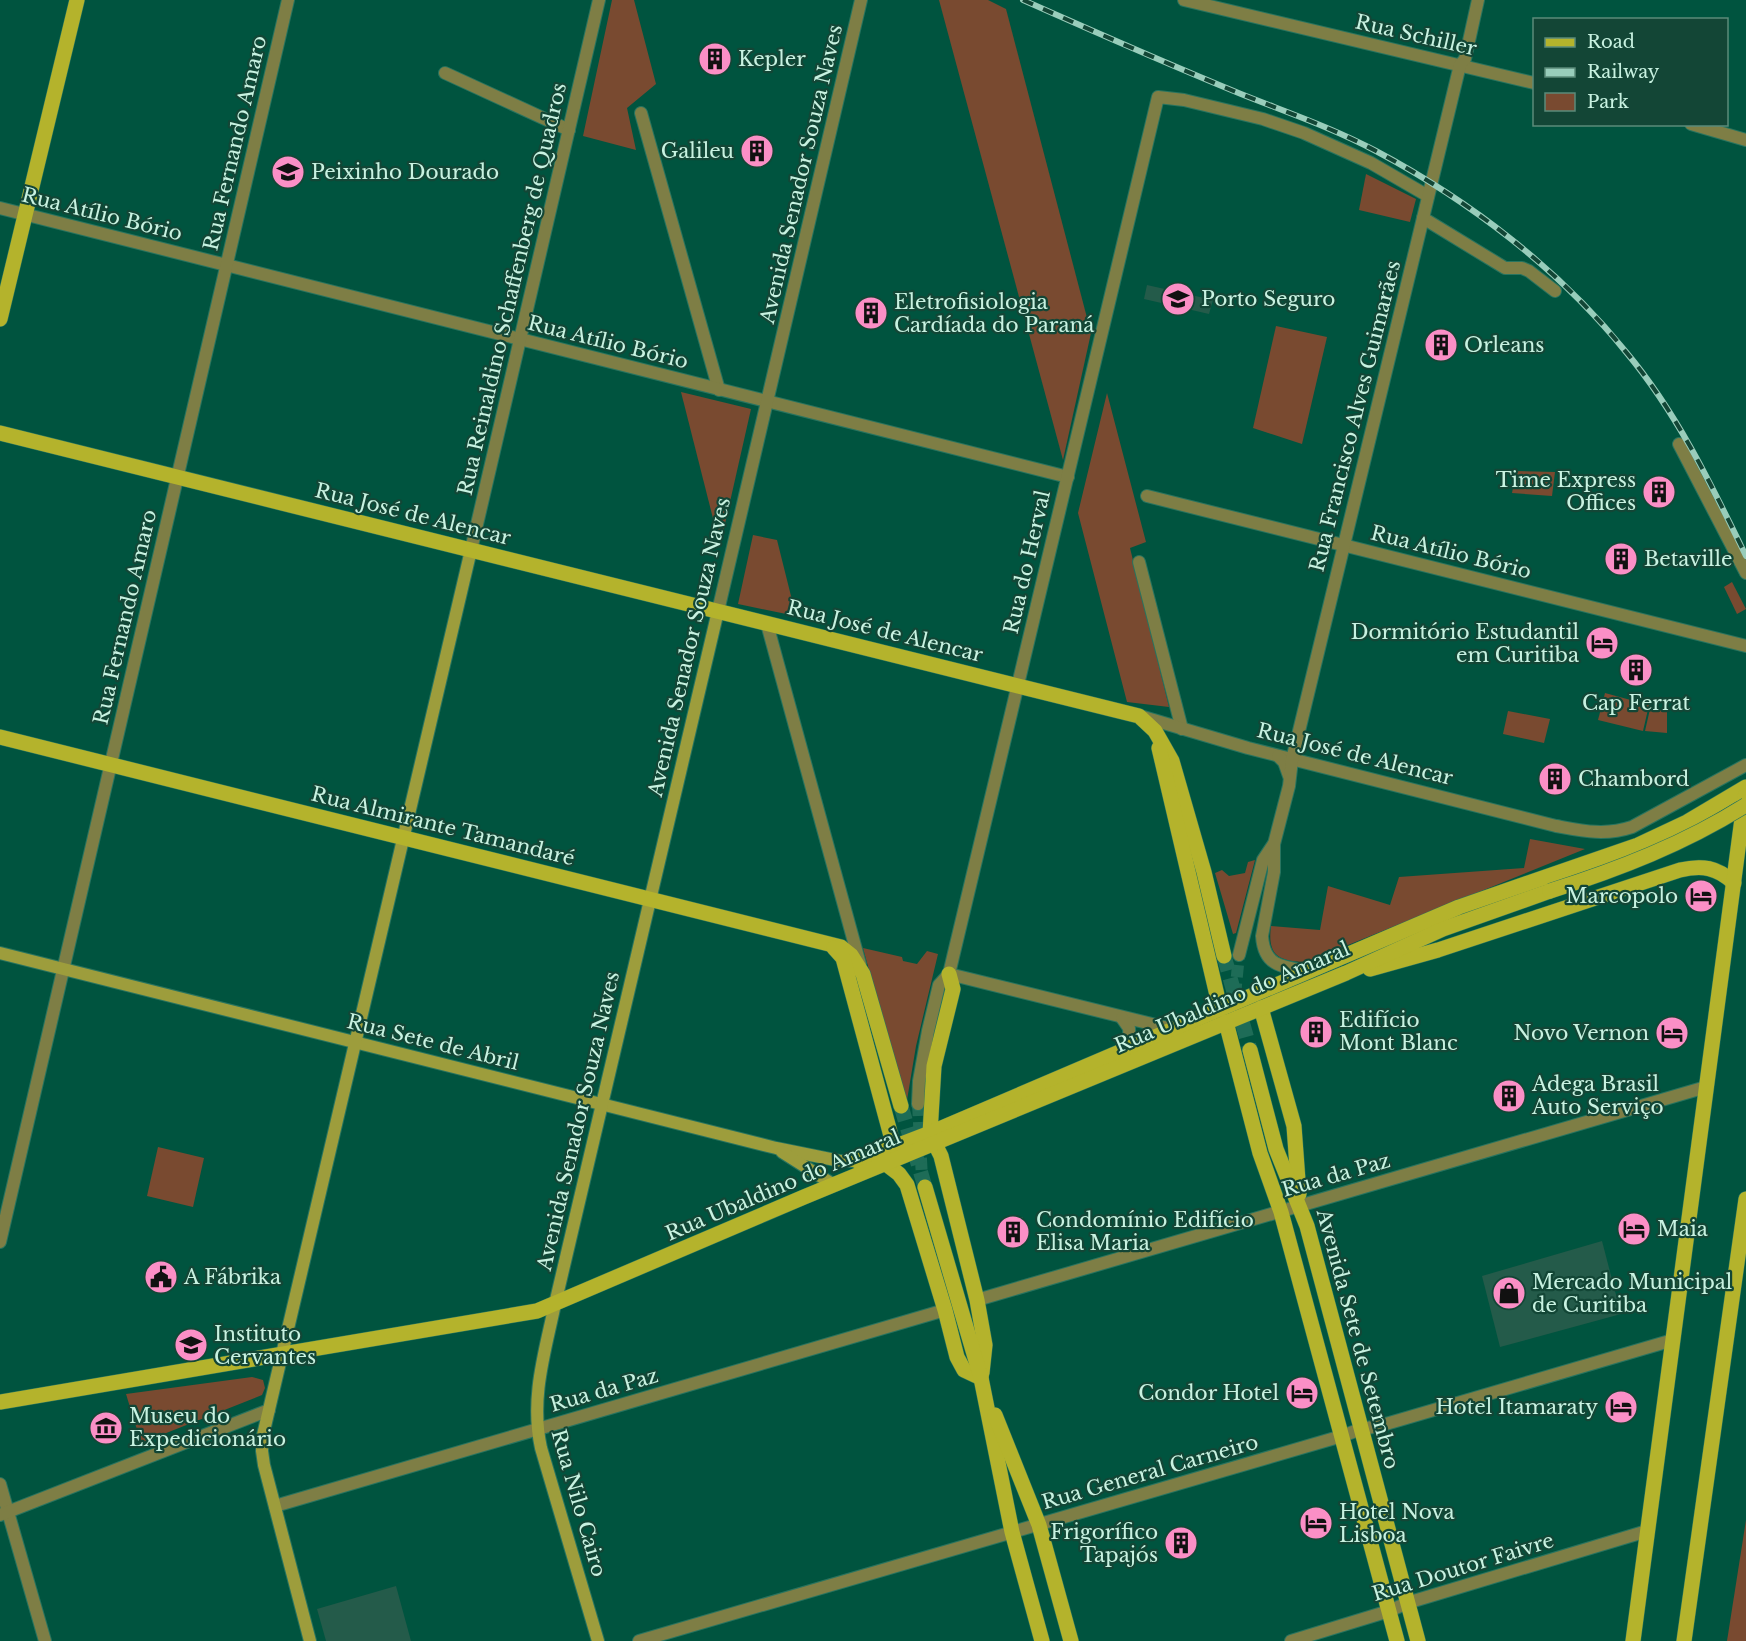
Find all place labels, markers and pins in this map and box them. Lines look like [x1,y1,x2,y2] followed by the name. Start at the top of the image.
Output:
[697,41,733,77] building icon: Kepler
[738,47,806,71] place label: Kepler
[739,133,775,169] building icon: Galileu
[661,139,734,163] place label: Galileu
[270,154,306,190] school or university icon: Peixinho Dourado
[311,160,499,184] place label: Peixinho Dourado
[1160,281,1196,317] school or university icon: Porto Seguro
[1201,287,1335,311] place label: Porto Seguro
[894,290,1095,337] place label: Eletrofisiologia Cardíada do Paraná
[853,295,889,331] building icon: Eletrofisiologia Cardíada do Paraná
[1423,327,1459,363] building icon: Orleans
[1464,333,1544,357] place label: Orleans
[1496,468,1636,515] place label: Time Express Offices
[1641,474,1677,510] building icon: Time Express Offices
[1603,541,1639,577] building icon: Betaville
[1644,547,1733,571] place label: Betaville
[1351,620,1580,667] place label: Dormitório Estudantil em Curitiba
[1584,625,1620,661] hotel icon: Dormitório Estudantil em Curitiba
[1618,652,1654,688] building icon: Cap Ferrat
[1582,691,1691,715] place label: Cap Ferrat
[1537,761,1573,797] building icon: Chambord
[1578,767,1689,791] place label: Chambord
[1683,878,1719,914] hotel icon: Marcopolo
[1566,884,1678,908] place label: Marcopolo
[1339,1008,1458,1055] place label: Edifício Mont Blanc
[1298,1014,1334,1050] building icon: Edifício Mont Blanc
[1654,1015,1690,1051] hotel icon: Novo Vernon
[1514,1021,1649,1045] place label: Novo Vernon
[1531,1072,1664,1119] place label: Adega Brasil Auto Serviço
[1491,1078,1527,1114] building icon: Adega Brasil Auto Serviço
[1036,1208,1254,1255] place label: Condomínio Edifício Elisa Maria
[1616,1211,1652,1247] hotel icon: Maia
[995,1214,1031,1250] building icon: Condomínio Edifício Elisa Maria
[1657,1217,1709,1241] place label: Maia
[143,1259,179,1295] public building icon: A Fábrika
[183,1265,282,1289] place label: A Fábrika
[1532,1270,1732,1317] place label: Mercado Municipal de Curitiba
[1491,1275,1527,1311] shop icon: Mercado Municipal de Curitiba
[214,1322,316,1369] place label: Instituto Cervantes
[173,1327,209,1363] school or university icon: Instituto Cervantes
[1284,1375,1320,1411] hotel icon: Condor Hotel
[1138,1381,1279,1405] place label: Condor Hotel
[1603,1389,1639,1425] hotel icon: Hotel Itamaraty
[1436,1395,1598,1419] place label: Hotel Itamaraty
[129,1404,286,1451] place label: Museu do Expedicionário
[88,1410,124,1446] museum icon: Museu do Expedicionário
[1339,1500,1455,1547] place label: Hotel Nova Lisboa
[1298,1505,1334,1541] hotel icon: Hotel Nova Lisboa
[1050,1520,1158,1567] place label: Frigorífico Tapajós
[1163,1525,1199,1561] building icon: Frigorífico Tapajós

